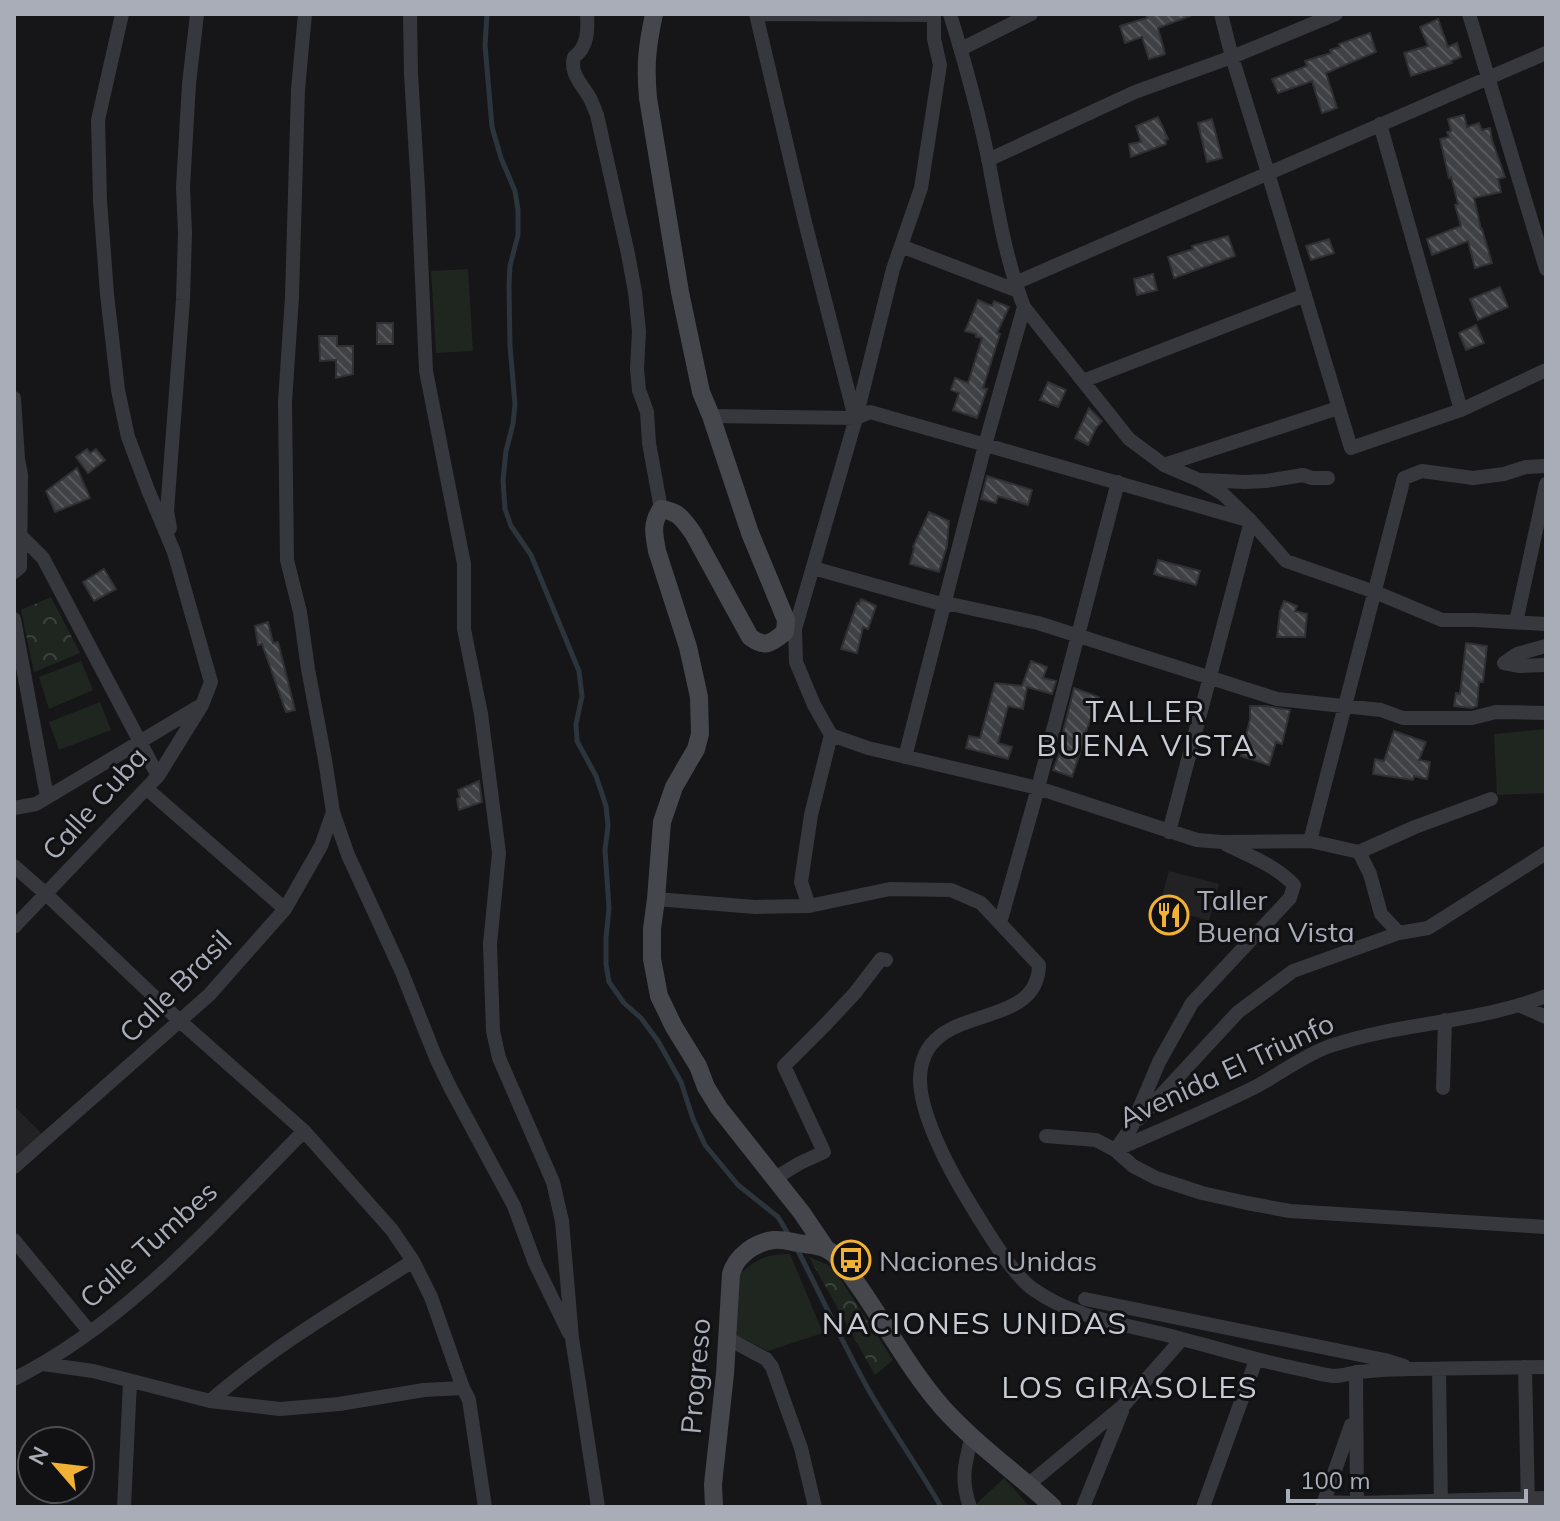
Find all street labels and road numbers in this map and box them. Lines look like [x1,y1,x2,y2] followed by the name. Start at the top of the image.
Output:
[34,739,154,867] street label: Calle Cuba
[112,923,238,1049] street label: Calle Brasil
[1113,1005,1339,1135] street label: Avenida El Triunfo
[72,1173,224,1315] street label: Calle Tumbes
[673,1317,717,1435] street label: Progreso

